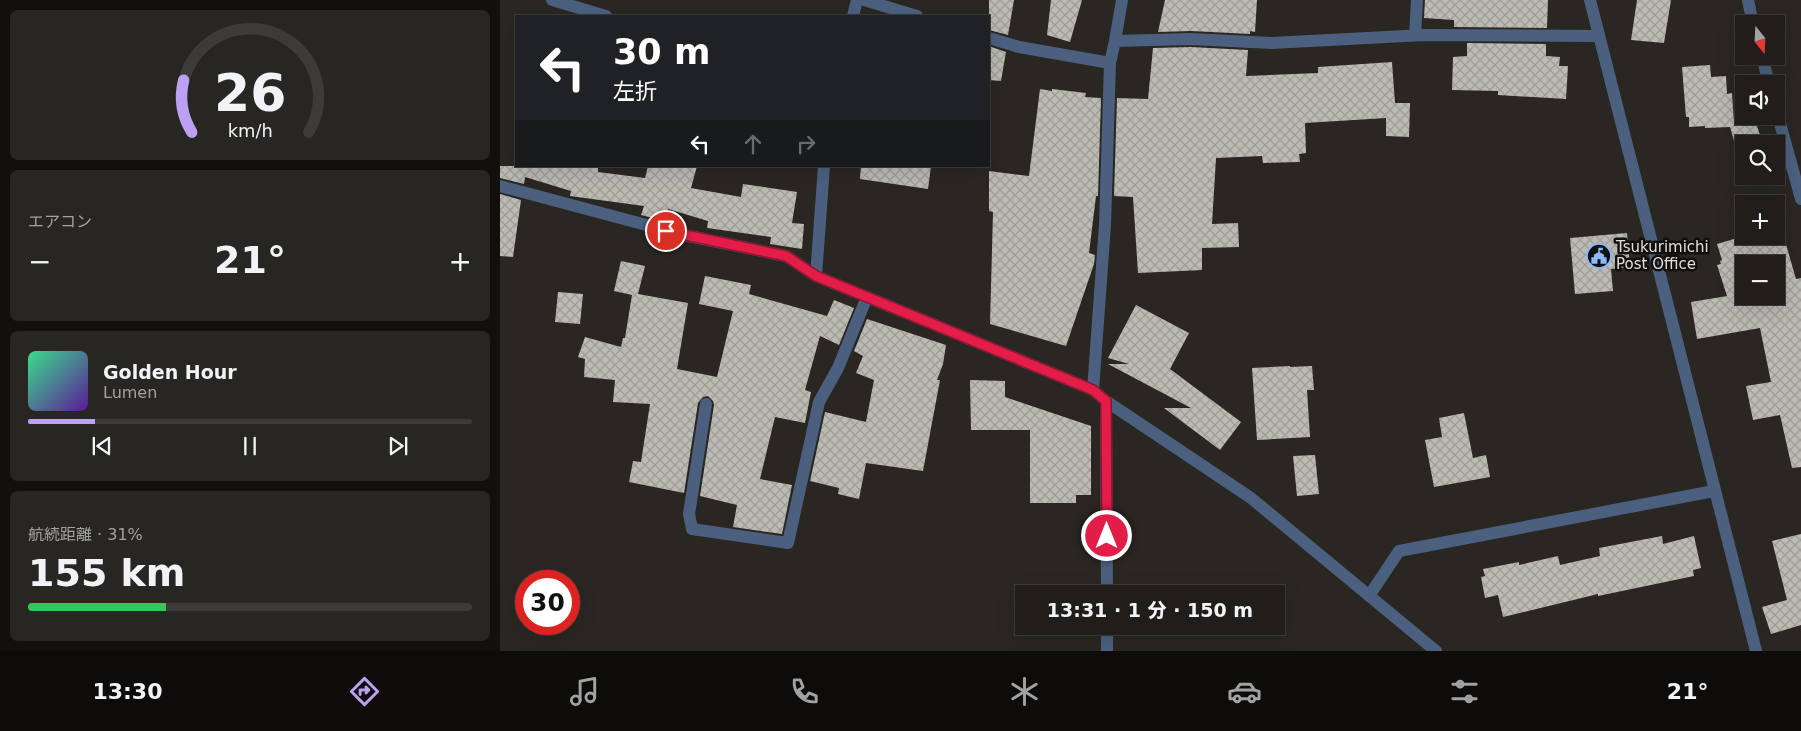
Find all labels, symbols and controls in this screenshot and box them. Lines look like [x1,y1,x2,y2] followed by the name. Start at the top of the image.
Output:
[1735,15,1785,65] north arrow
[1735,15,1785,305] map controls
[613,32,710,72] text: 30 m
[530,35,595,100] icon: left
[214,63,286,123] text: 26
[1735,75,1785,125] button: sound
[613,79,657,104] text: 左折
[227,120,273,141] text: km/h
[686,130,714,158] icon: left
[739,130,767,158] icon: ahead
[792,130,820,158] icon: right
[1735,135,1785,185] button: search
[1735,195,1785,245] button: +
[645,210,687,252] pin
[28,212,92,231] text: エアコン
[652,217,680,245] icon: arrive
[214,238,286,282] text: 21°
[1615,238,1709,273] place label: Tsukurimichi Post Office
[1586,243,1612,269] public building icon: Tsukurimichi Post Office
[28,245,51,278] text: −
[449,245,472,278] text: +
[1735,255,1785,305] button: −
[103,361,237,383] text: Golden Hour
[103,383,157,402] text: Lumen
[88,432,116,460] icon: previous
[236,432,264,460] icon: pause
[384,432,412,460] icon: next
[1080,509,1132,561] position arrow
[28,525,143,544] text: 航続距離 · 31%
[28,551,185,595] text: 155 km
[515,570,580,635] speed limit sign: 30
[1047,599,1253,621] text: 13:31 · 1 分 · 150 m
[347,674,382,709] icon: directions
[567,674,602,709] icon: music
[787,674,822,709] icon: phone
[1007,674,1042,709] icon: climate
[1227,674,1262,709] icon: car
[1447,674,1482,709] icon: filters
[92,679,162,704] text: 13:30
[1667,679,1708,704] text: 21°

